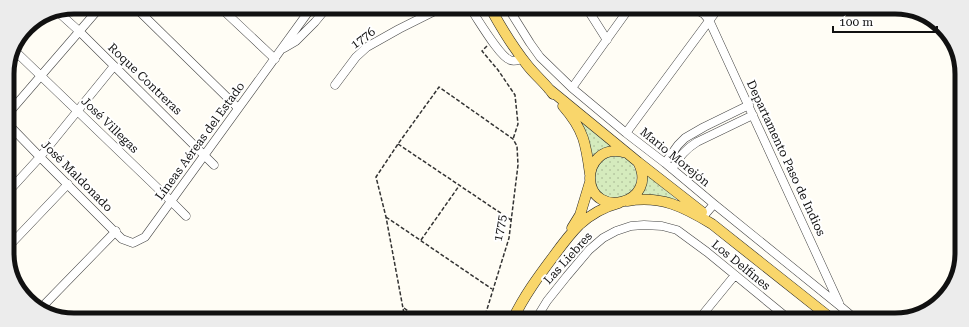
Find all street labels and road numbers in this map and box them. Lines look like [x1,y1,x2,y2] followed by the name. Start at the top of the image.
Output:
[348,24,378,52] street label: 1776
[105,40,185,118] street label: Roque Contreras
[744,78,828,238] street label: Departamento Paso de Indios
[152,79,248,203] street label: Líneas Aéreas del Estado
[78,94,142,156] street label: José Villegas
[637,125,713,190] street label: Mario Morejón
[38,137,116,215] street label: José Maldonado
[491,213,509,242] street label: 1775
[541,229,595,287] street label: Las Liebres
[709,237,773,293] street label: Los Delfines

